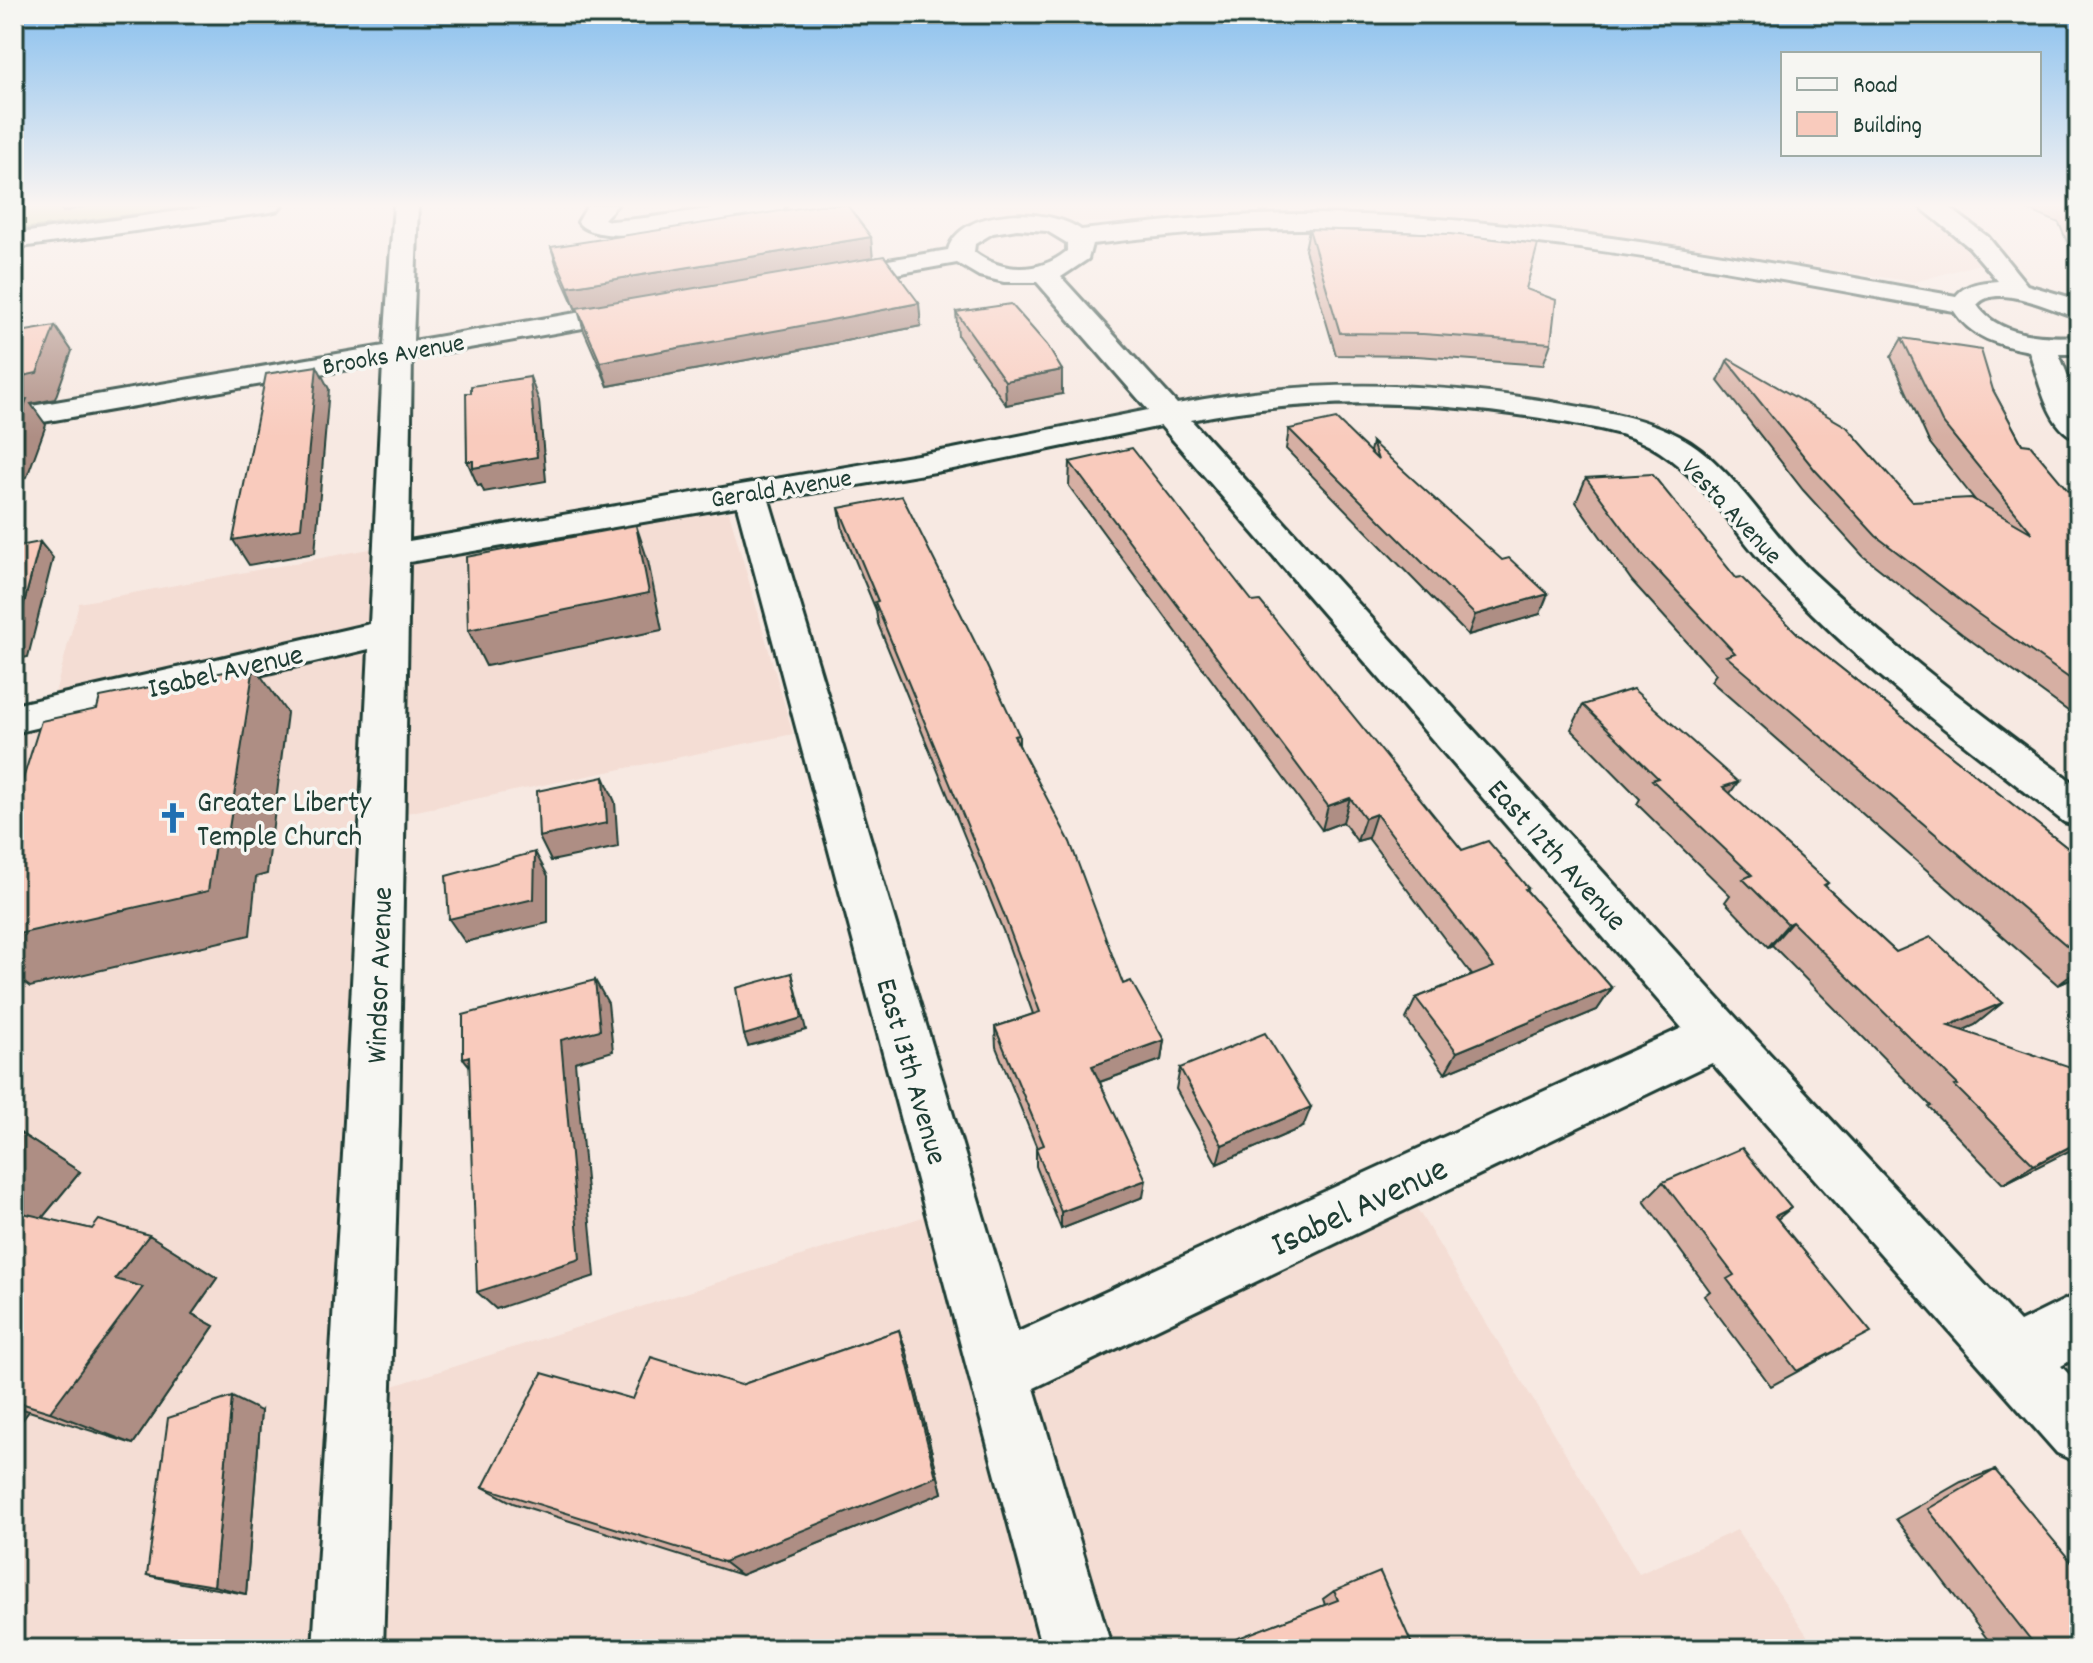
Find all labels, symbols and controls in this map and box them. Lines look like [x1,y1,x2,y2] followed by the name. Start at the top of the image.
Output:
[1781,52,2041,156] legend
[1853,70,1898,104] text: Road
[1853,110,1922,144] text: Building
[320,326,468,387] street label: Brooks Avenue
[1671,451,1790,574] street label: Vesta Avenue
[709,461,855,520] street label: Gerald Avenue
[144,636,308,713] street label: Isabel Avenue
[1475,771,1635,943] street label: East 12th Avenue
[197,784,372,861] place label: Greater Liberty Temple Church
[156,801,190,835] church icon: Greater Liberty Temple Church
[358,886,407,1064] street label: Windsor Avenue
[862,974,956,1170] street label: East 13th Avenue
[1263,1146,1458,1273] street label: Isabel Avenue

